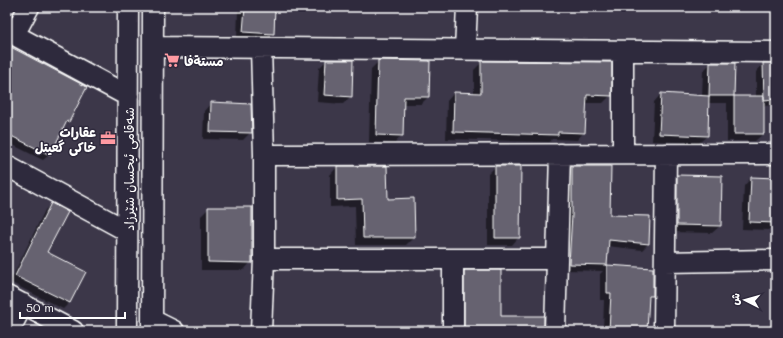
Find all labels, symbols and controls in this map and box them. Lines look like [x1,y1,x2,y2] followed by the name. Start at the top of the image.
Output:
[163,51,181,69] supermarket icon: مستةفا
[184,52,224,69] place label: مستةفا
[120,107,139,231] street label: شەقامی ئیحسان شێرزاد
[35,123,96,156] place label: عقارات خاكى گعيتل
[99,129,117,147] office icon: عقارات خاكى گعيتل
[725,280,765,320] north arrow
[726,292,743,306] text: ش
[20,294,125,320] scale bar
[26,299,54,315] text: 50 m

